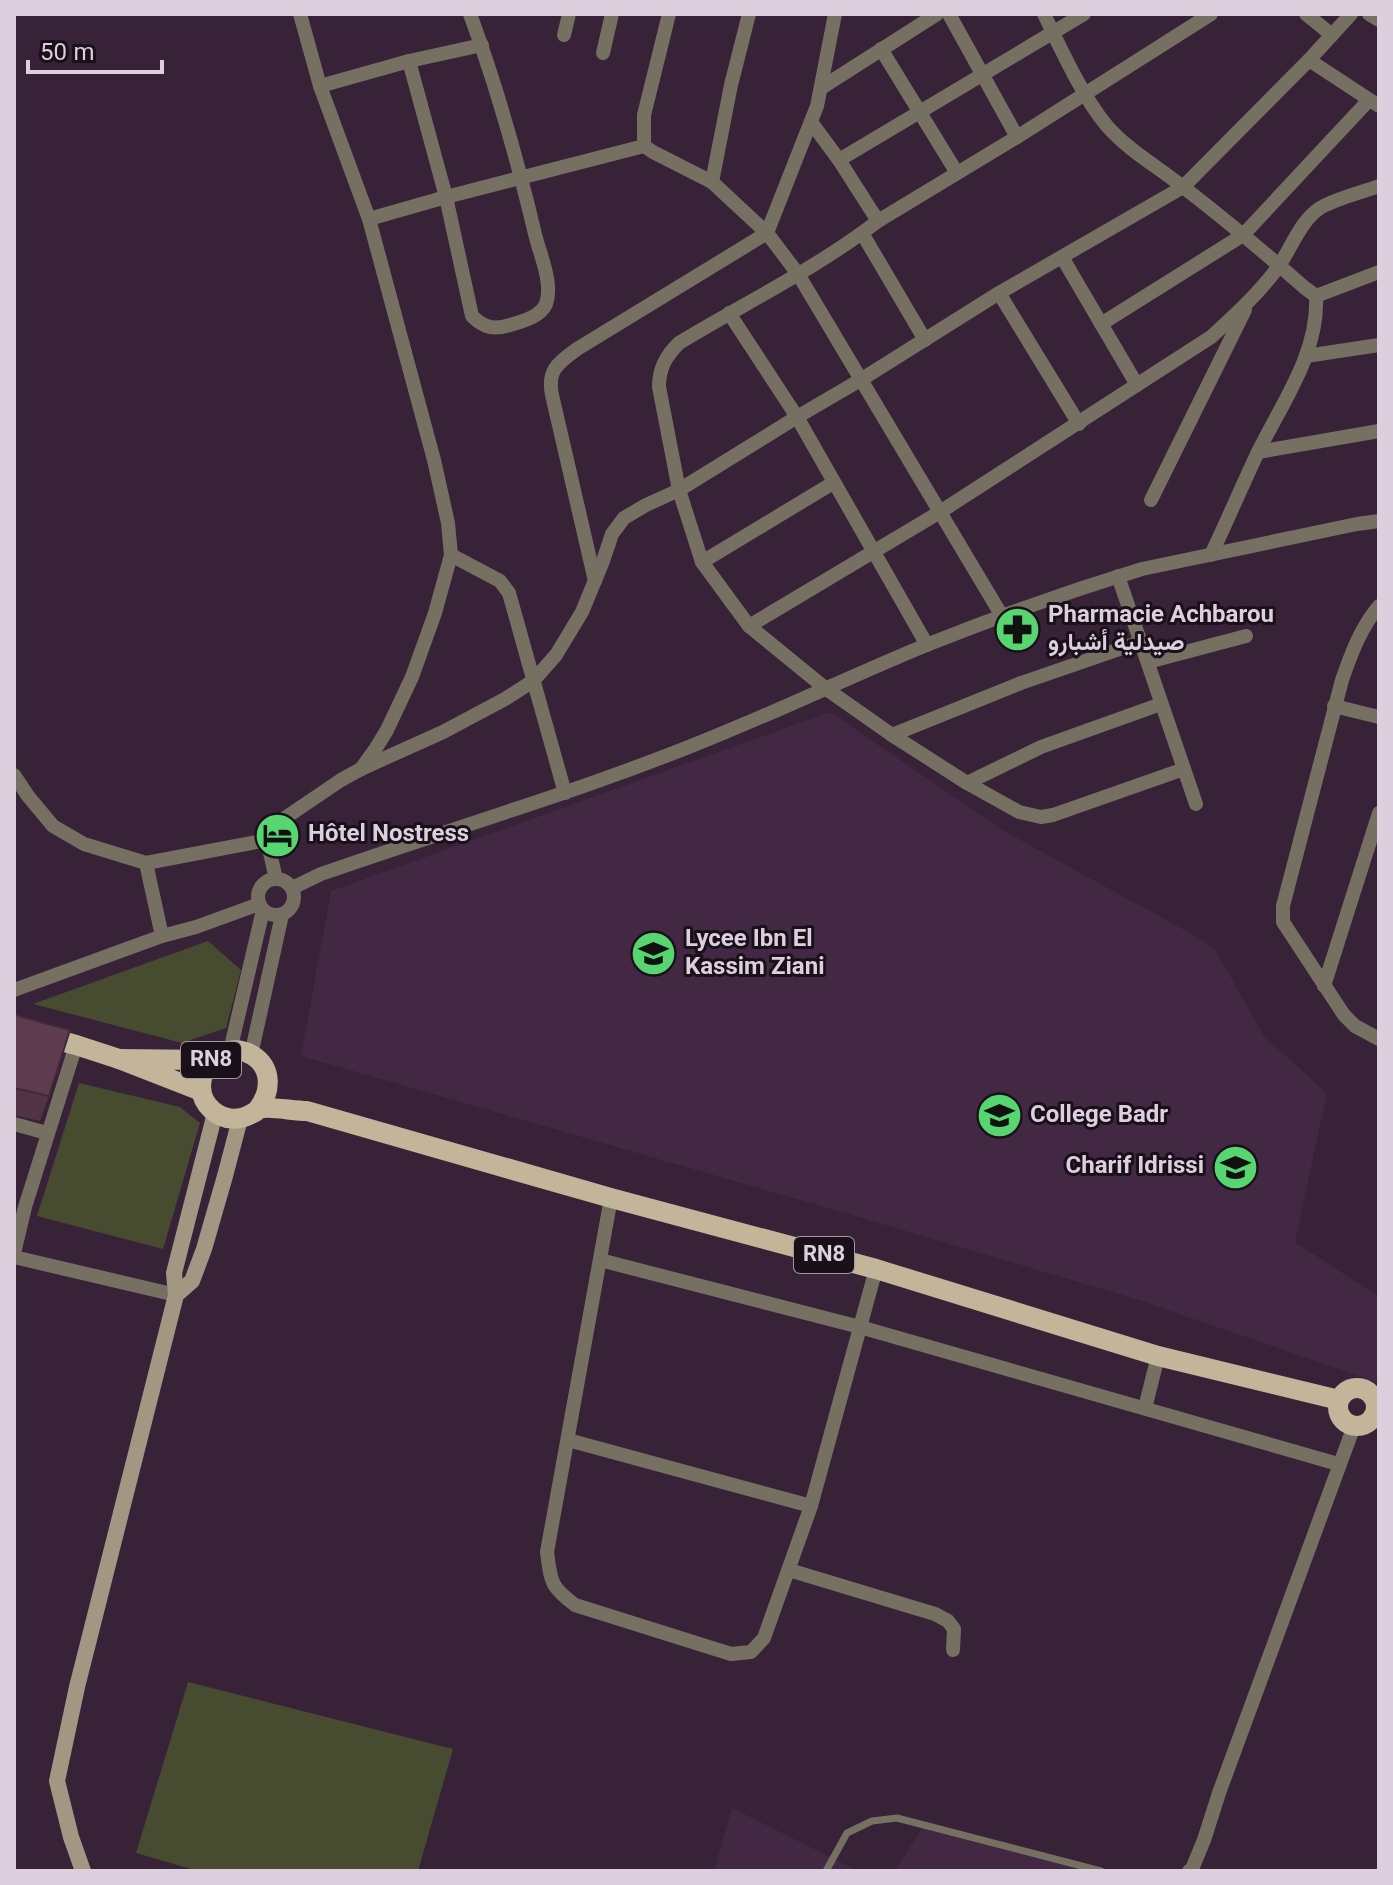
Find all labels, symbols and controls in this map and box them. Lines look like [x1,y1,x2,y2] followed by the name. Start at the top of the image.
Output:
[28,24,162,74] scale bar
[40,35,94,73] text: 50 m
[1048,597,1274,663] place label: Pharmacie Achbarou صيدلية أشبارو
[993,606,1041,654] pharmacy icon: Pharmacie Achbarou صيدلية أشبارو
[253,811,301,859] hotel icon: Hôtel Nostress
[308,816,469,854] place label: Hôtel Nostress
[685,921,825,987] place label: Lycee Ibn El Kassim Ziani
[630,930,678,978] school or university icon: Lycee Ibn El Kassim Ziani
[181,1042,241,1078] road number: RN8
[975,1092,1023,1140] school or university icon: College Badr
[1030,1097,1168,1135] place label: College Badr
[1211,1143,1259,1191] school or university icon: Charif Idrissi
[1066,1148,1204,1186] place label: Charif Idrissi
[794,1237,854,1273] road number: RN8

